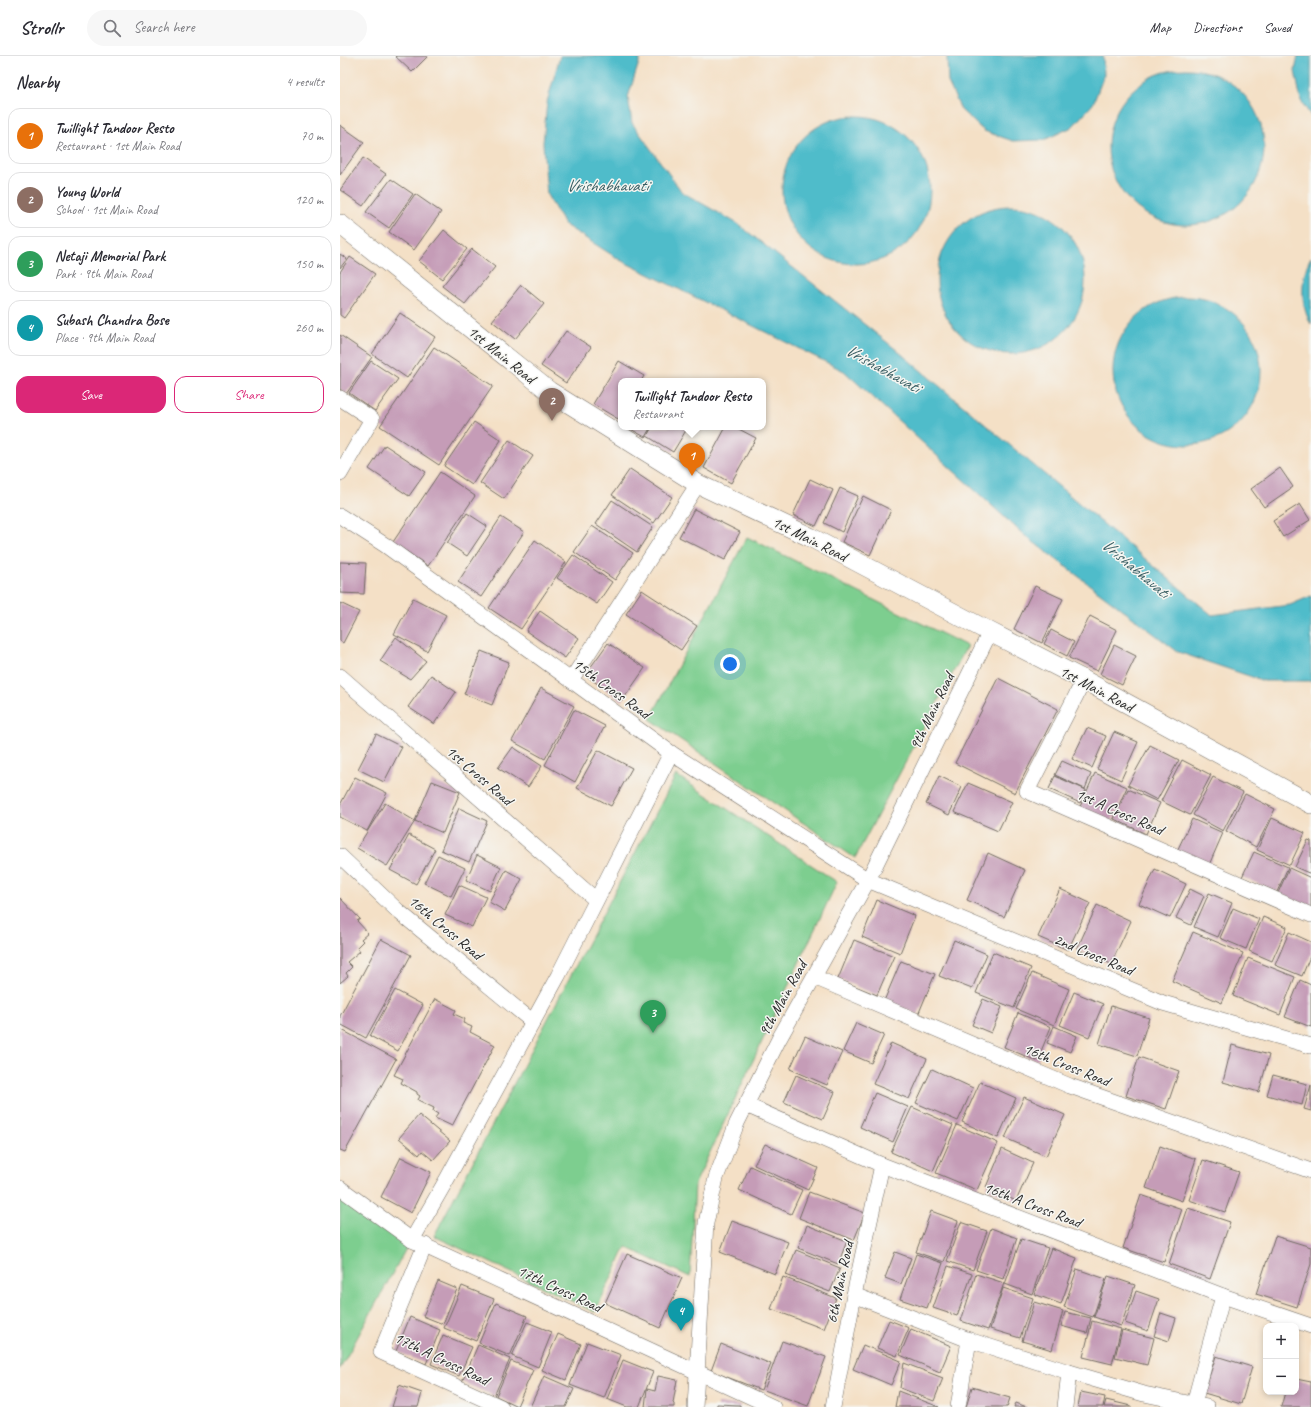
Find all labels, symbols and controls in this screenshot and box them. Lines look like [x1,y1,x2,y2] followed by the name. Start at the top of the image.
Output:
[87,10,367,46] search box
[20,16,63,40] text: Strollr
[101,17,123,39] icon: search
[133,18,195,37] text: Search here
[1150,19,1171,36] text: Map
[1193,19,1242,36] text: Directions
[1264,19,1291,36] text: Saved
[16,72,59,93] text: Nearby
[286,74,324,90] text: 4 results
[55,119,174,138] text: Twillight Tandoor Resto
[27,128,33,144] text: 1
[301,128,323,144] text: 70 m
[55,138,180,154] text: Restaurant · 1st Main Road
[566,175,652,196] water label: Vrishabhavati
[55,183,119,202] text: Young World
[27,192,33,208] text: 2
[295,192,323,208] text: 120 m
[55,202,158,218] text: School · 1st Main Road
[55,247,165,266] text: Netaji Memorial Park
[27,256,33,272] text: 3
[295,256,323,272] text: 150 m
[55,266,152,282] text: Park · 9th Main Road
[55,311,169,330] text: Subash Chandra Bose
[27,320,33,336] text: 4
[295,320,323,336] text: 260 m
[463,321,541,390] street label: 1st Main Road
[55,330,154,346] text: Place · 9th Main Road
[842,339,927,399] water label: Vrishabhavati
[16,376,166,413] button: Save
[174,376,324,413] button: Share
[618,378,766,430] popup
[633,387,751,406] text: Twillight Tandoor Resto
[539,388,565,421] pin: 2
[633,406,683,422] text: Restaurant
[679,443,705,476] pin: 1
[769,512,853,567] street label: 1st Main Road
[1098,534,1177,605] water label: Vrishabhavati
[569,654,656,725] street label: 15th Cross Road
[720,654,740,674] your location
[1056,661,1140,718] street label: 1st Main Road
[905,667,960,753] street label: 9th Main Road
[442,741,519,812] street label: 1st Cross Road
[1073,784,1169,841] street label: 1st A Cross Road
[404,891,489,966] street label: 16th Cross Road
[1051,929,1139,982] street label: 2nd Cross Road
[754,955,813,1040] street label: 9th Main Road
[640,1000,666,1033] pin: 3
[1021,1039,1115,1092] street label: 16th Cross Road
[981,1177,1087,1234] street label: 16th A Cross Road
[822,1237,859,1325] street label: 6th Main Road
[514,1261,608,1318] street label: 17th Cross Road
[668,1298,694,1331] pin: 4
[1263,1323,1299,1395] map controls
[1263,1323,1299,1359] button: +
[391,1327,495,1392] street label: 17th A Cross Road
[1263,1359,1299,1395] button: −

